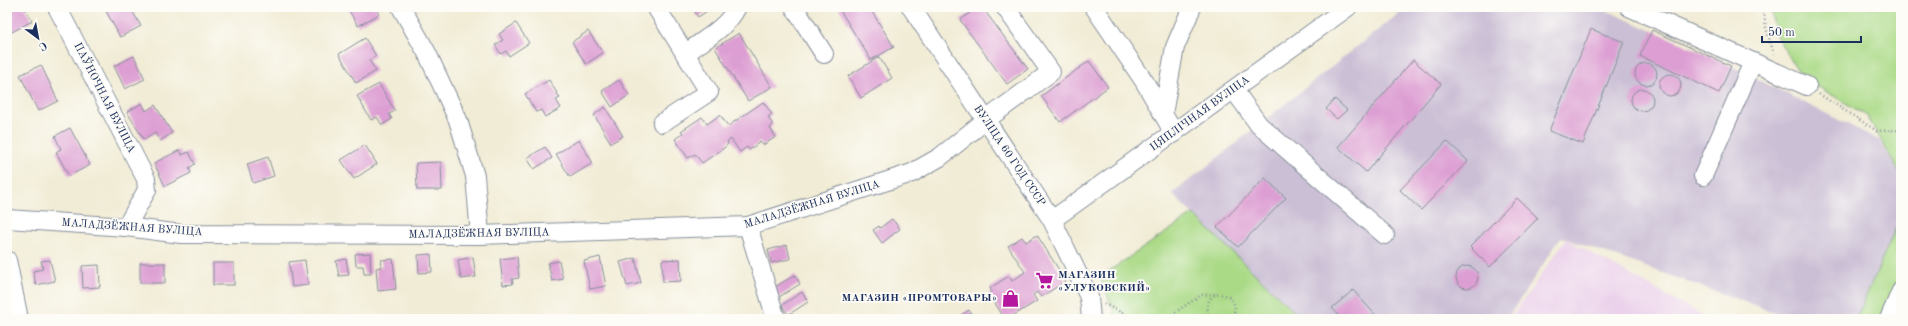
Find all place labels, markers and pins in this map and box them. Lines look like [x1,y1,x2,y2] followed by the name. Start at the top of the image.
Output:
[1058,270,1150,294] place label: МАГАЗИН «УЛУКОВСКИЙ»
[1035,271,1055,291] supermarket icon: МАГАЗИН «УЛУКОВСКИЙ»
[1000,288,1020,308] shop icon: МАГАЗИН «ПРОМТОВАРЫ»
[842,293,997,304] place label: МАГАЗИН «ПРОМТОВАРЫ»

